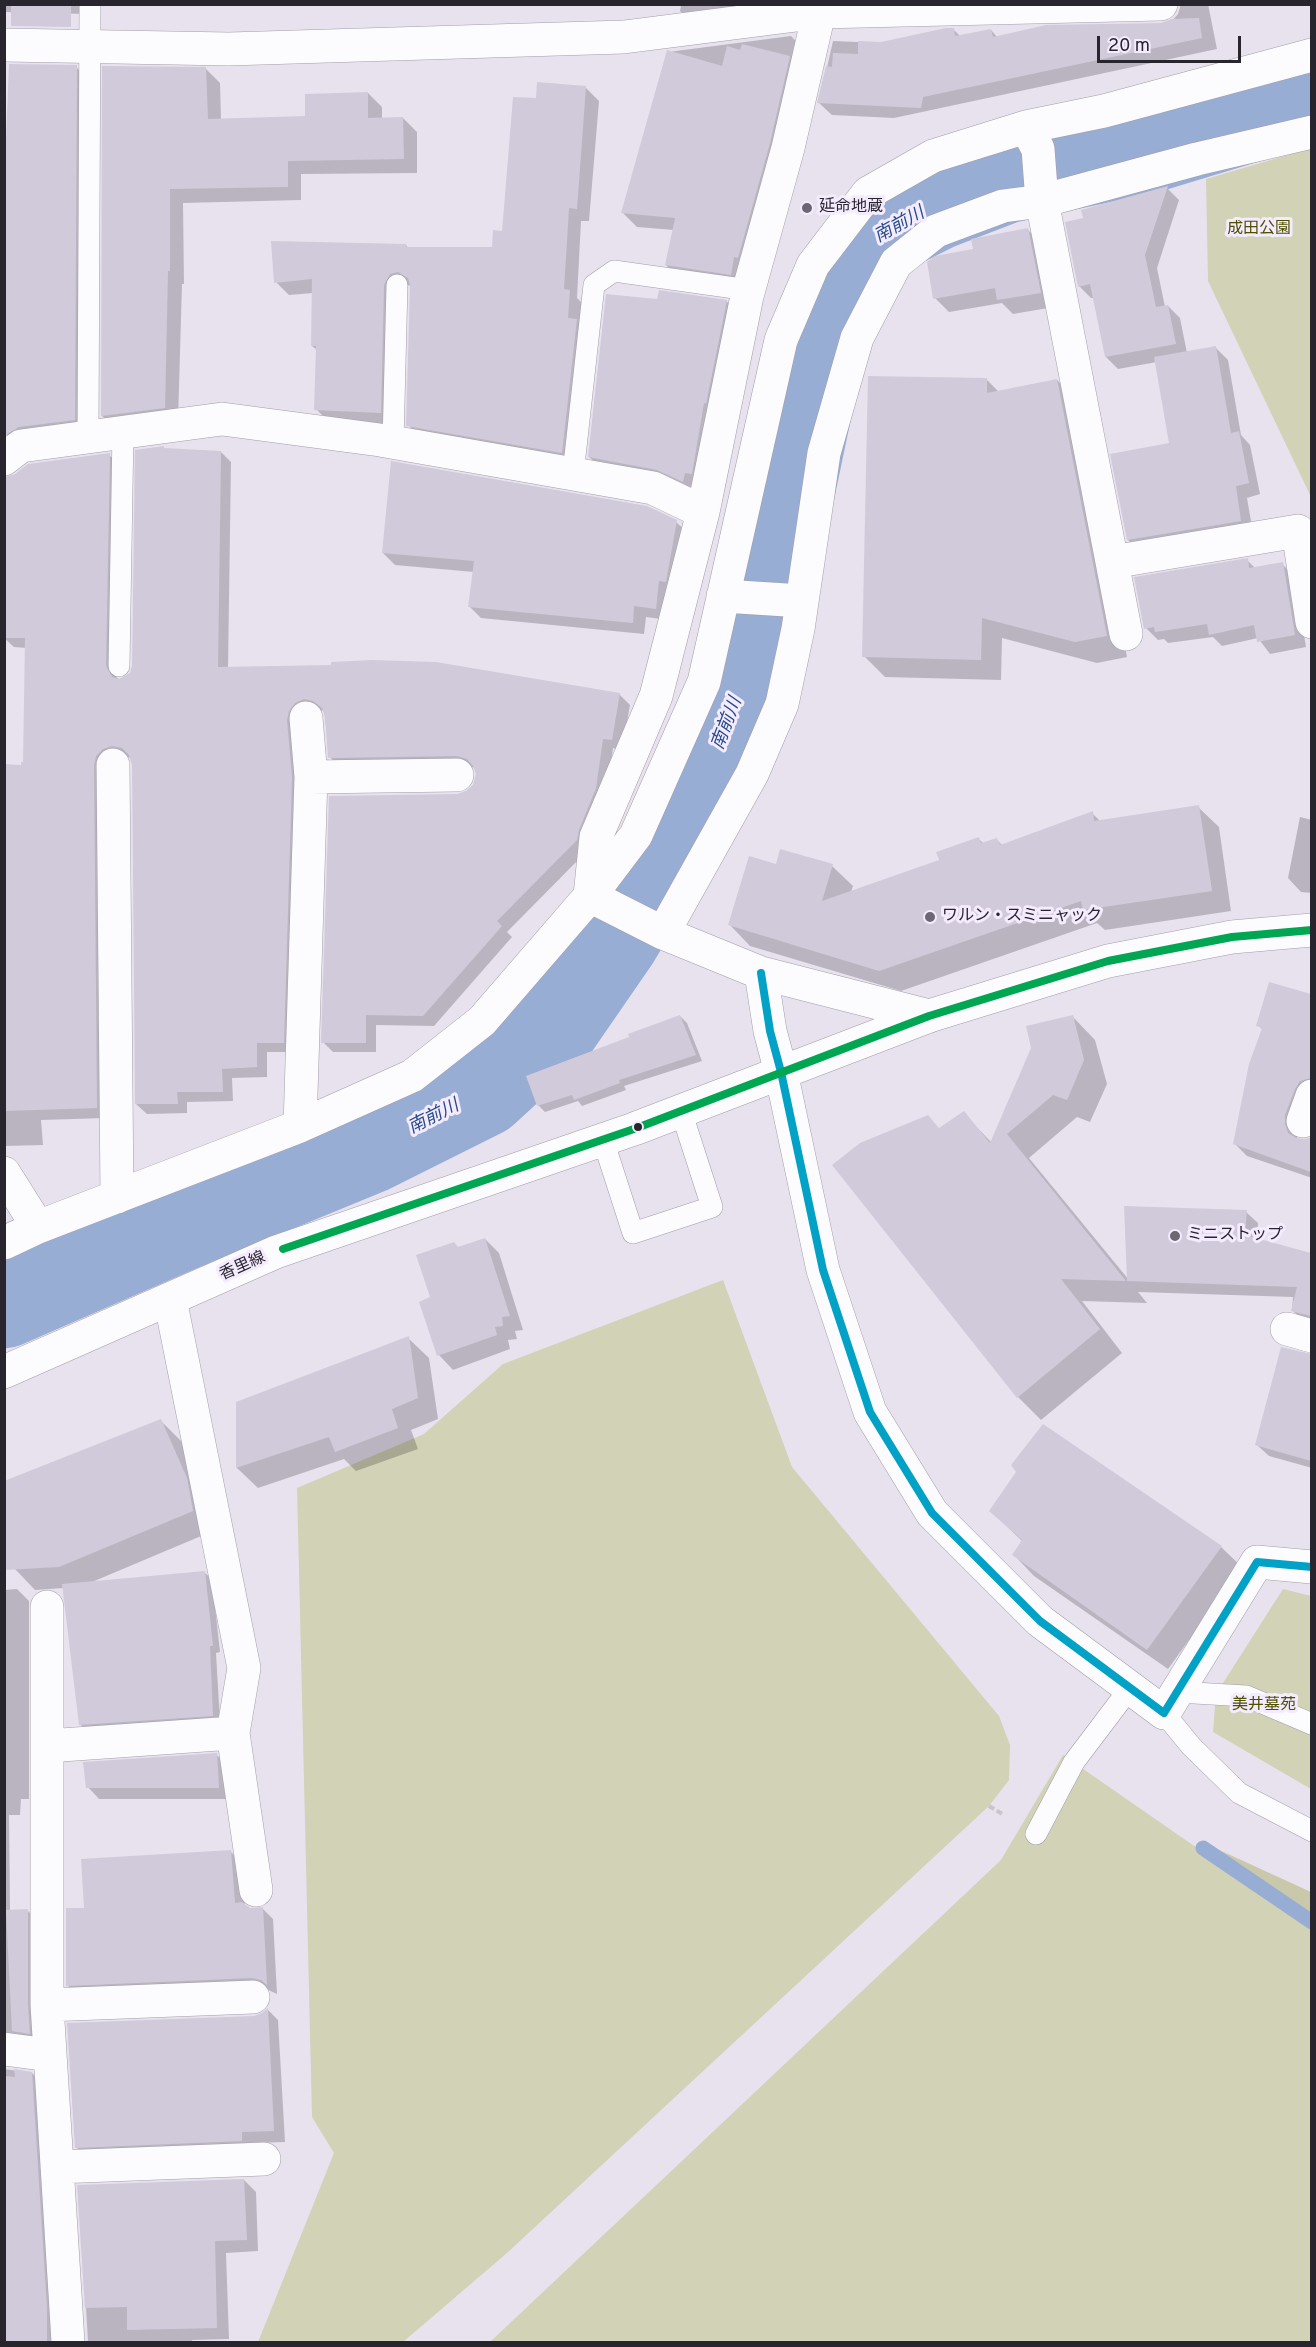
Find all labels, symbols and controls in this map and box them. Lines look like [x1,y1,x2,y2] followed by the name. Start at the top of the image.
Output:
[1100,24,1244,62] scale bar
[1108,35,1150,58] text: 20 m
[819,198,883,218] place label: 延命地蔵
[800,201,814,215] marker: 延命地蔵
[871,203,929,249] water label: 南前川
[1227,220,1291,240] park label: 成田公園
[708,695,748,753] water label: 南前川
[942,907,1102,927] place label: ワルン・スミニャック
[923,910,937,924] marker: ワルン・スミニャック
[405,1096,463,1140] water label: 南前川
[632,1121,644,1133] unlabelled marker
[1187,1226,1283,1246] place label: ミニストップ
[1168,1229,1182,1243] marker: ミニストップ
[217,1248,269,1286] street label: 香里線
[1232,1696,1296,1716] park label: 美井墓苑

